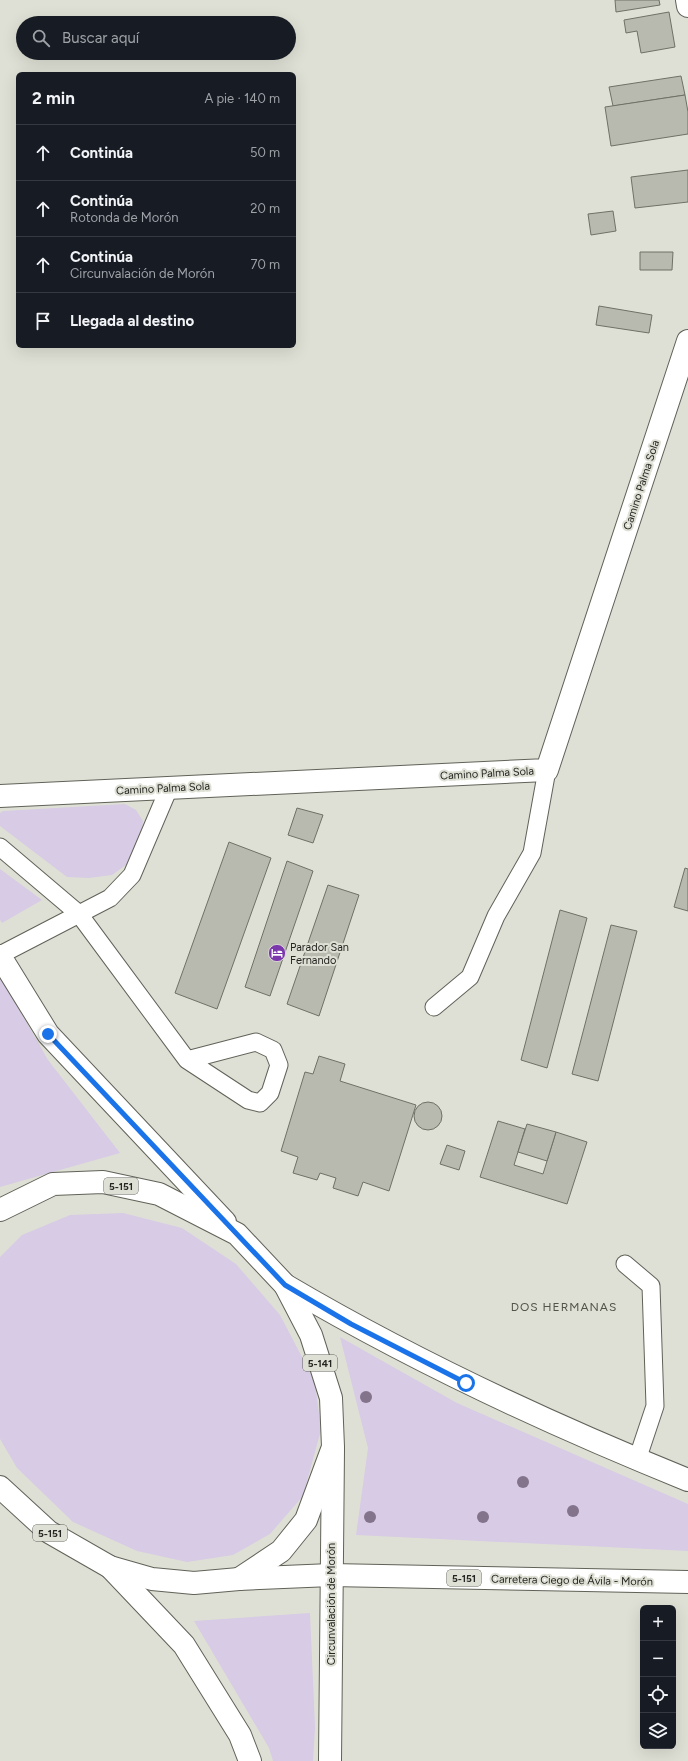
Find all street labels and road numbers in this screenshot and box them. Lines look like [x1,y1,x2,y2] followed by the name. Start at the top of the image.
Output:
[621,439,662,532] street label: Camino Palma Sola
[440,765,534,782] street label: Camino Palma Sola
[116,780,210,797] street label: Camino Palma Sola
[104,1178,138,1194] road number: 5-151
[303,1355,337,1371] road number: 5-141
[33,1525,67,1541] road number: 5-151
[325,1543,338,1665] street label: Circunvalación de Morón
[447,1570,481,1586] road number: 5-151
[491,1573,653,1588] street label: Carretera Ciego de Ávila - Morón

